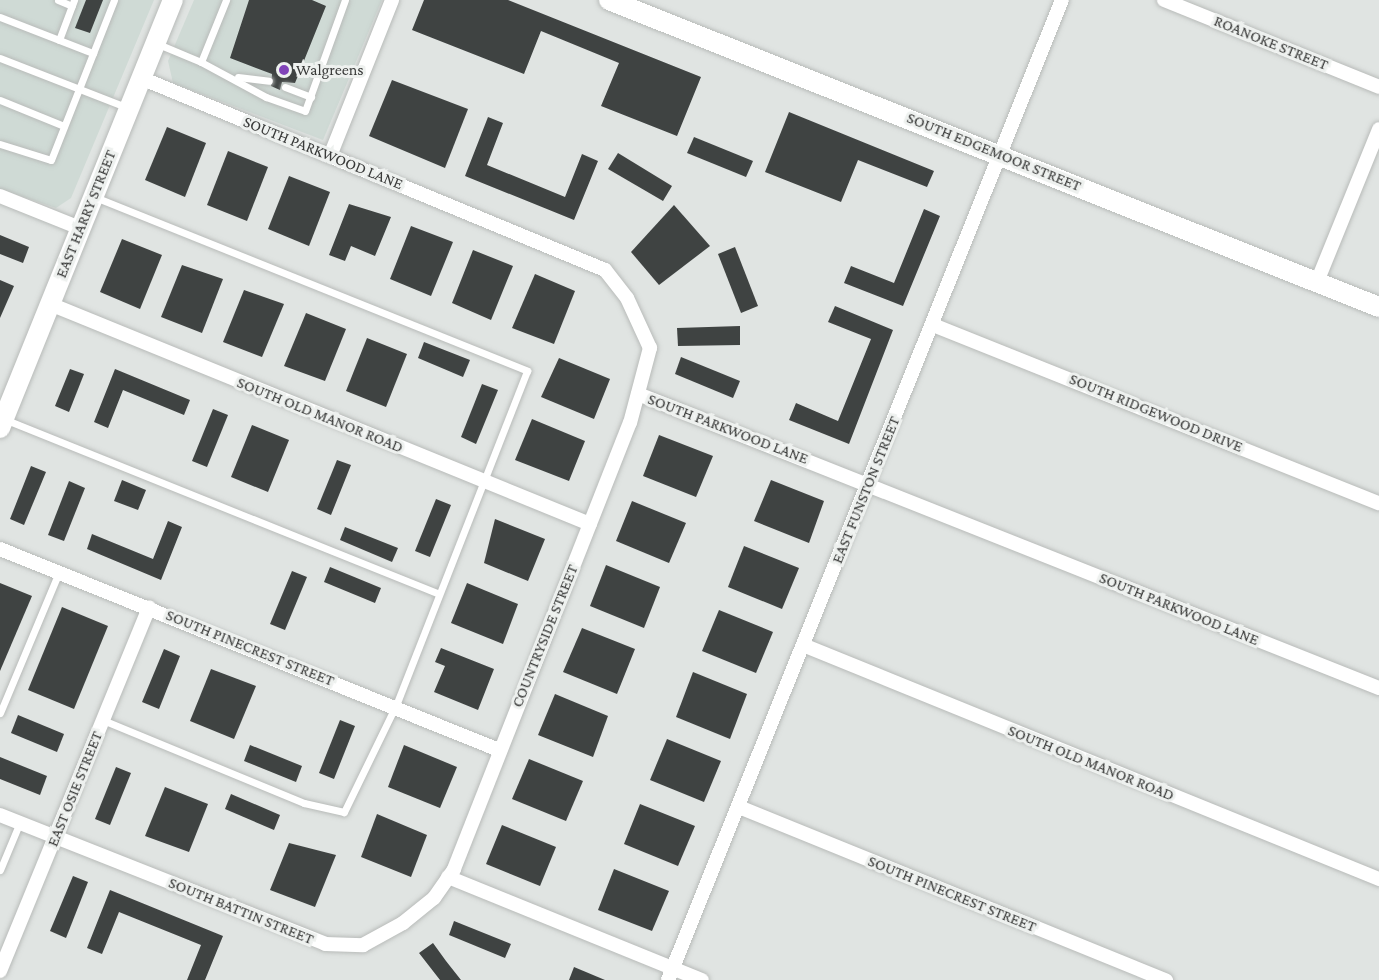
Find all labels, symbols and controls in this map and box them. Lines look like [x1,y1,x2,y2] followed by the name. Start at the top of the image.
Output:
[1211,11,1331,75] street label: ROANOKE STREET
[296,60,364,80] place label: Walgreens
[277,63,291,77] marker: Walgreens
[904,108,1084,196] street label: SOUTH EDGEMOOR STREET
[240,112,406,194] street label: SOUTH PARKWOOD LANE
[52,147,120,281] street label: EAST HARRY STREET
[1066,369,1246,457] street label: SOUTH RIDGEWOOD DRIVE
[234,373,406,457] street label: SOUTH OLD MANOR ROAD
[645,389,811,469] street label: SOUTH PARKWOOD LANE
[828,414,904,566] street label: EAST FUNSTON STREET
[508,562,582,710] street label: COUNTRYSIDE STREET
[1096,568,1262,650] street label: SOUTH PARKWOOD LANE
[163,605,337,691] street label: SOUTH PINECREST STREET
[1005,721,1177,805] street label: SOUTH OLD MANOR ROAD
[43,729,107,849] street label: EAST OSIE STREET
[865,851,1039,937] street label: SOUTH PINECREST STREET
[166,873,316,949] street label: SOUTH BATTIN STREET

